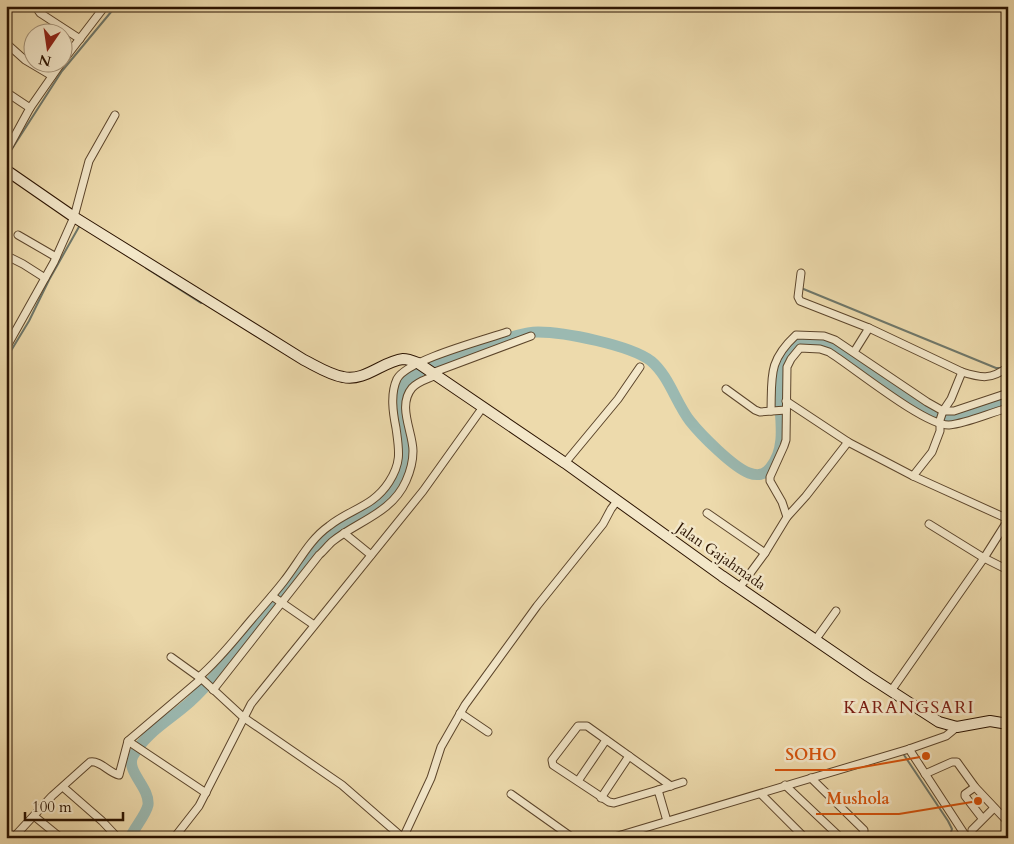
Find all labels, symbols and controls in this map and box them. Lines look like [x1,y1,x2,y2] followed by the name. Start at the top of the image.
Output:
[22,22,72,72] north arrow
[37,50,53,71] text: N
[670,516,770,595] street label: Jalan Gajahmada
[843,695,975,720] district label: KARANGSARI
[775,739,846,770] callout: SOHO
[785,744,837,766] text: SOHO
[816,783,899,814] callout: Mushola
[827,788,889,810] text: Mushola
[25,789,122,821] scale bar
[32,797,72,817] text: 100 m

